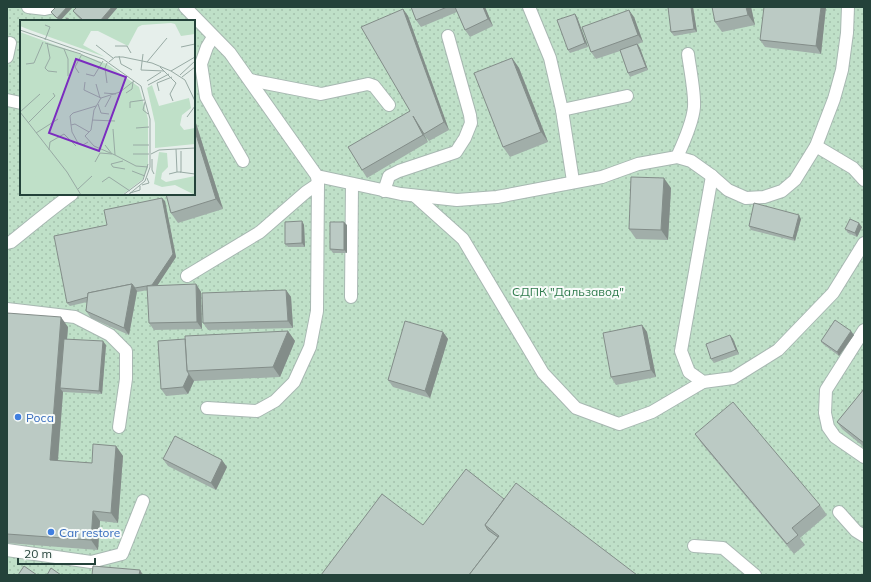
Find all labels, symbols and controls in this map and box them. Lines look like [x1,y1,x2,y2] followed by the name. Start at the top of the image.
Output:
[20,20,195,195] inset map
[512,284,624,299] park label: СДПК "Дальзавод"
[26,410,54,425] place label: Роса
[13,412,23,422] marker: Роса
[59,525,120,540] place label: Car restore
[46,527,56,537] marker: Car restore
[18,540,95,566] scale bar
[24,546,52,561] text: 20 m

